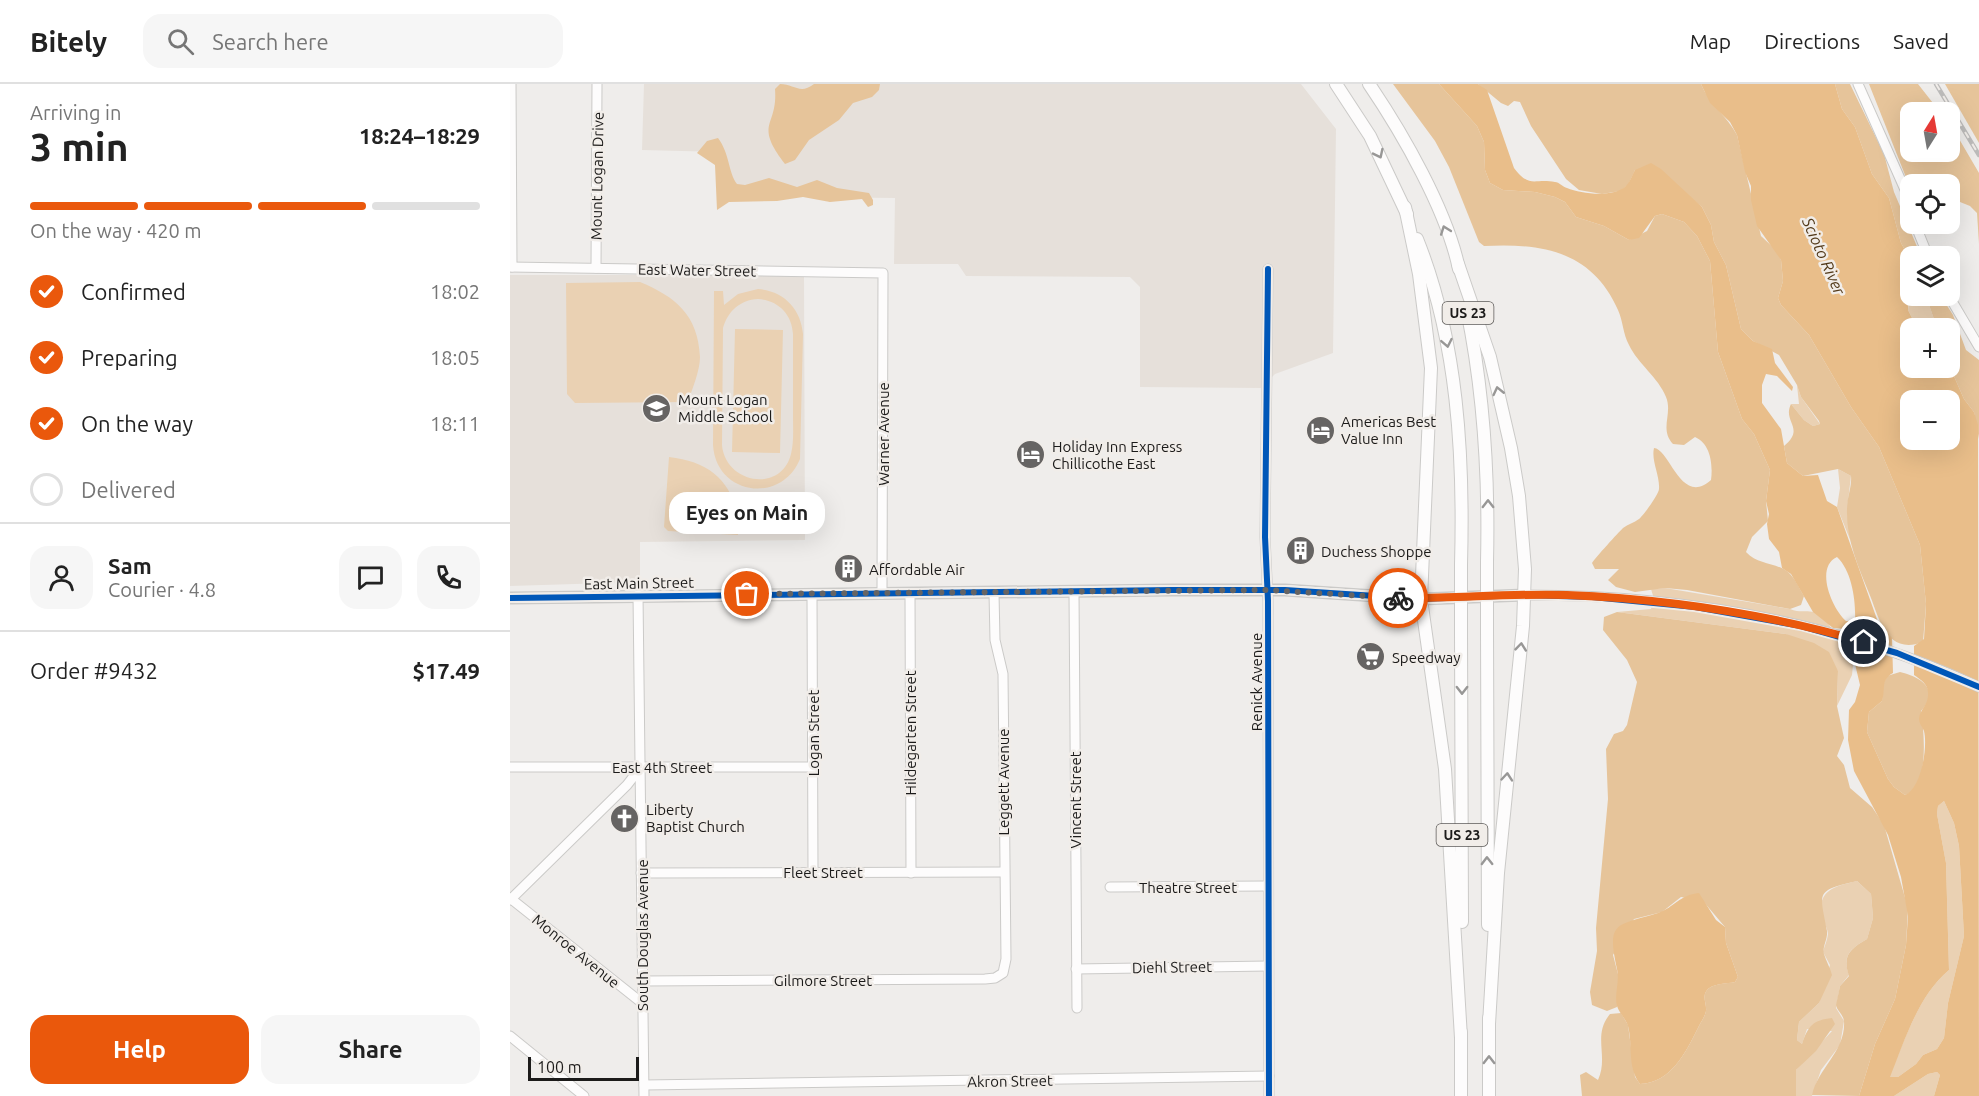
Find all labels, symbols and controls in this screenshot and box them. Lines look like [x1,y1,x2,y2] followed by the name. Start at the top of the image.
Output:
[143,14,563,68] search box
[164,25,197,58] icon: search
[30,26,107,57] text: Bitely
[212,29,329,54] text: Search here
[1690,29,1731,53] text: Map
[1764,29,1860,53] text: Directions
[1893,29,1949,53] text: Saved
[30,101,121,124] text: Arriving in
[1900,102,1960,162] north arrow
[1900,102,1960,450] map controls
[587,112,607,240] street label: Mount Logan Drive
[359,123,480,148] text: 18:24–18:29
[30,125,129,168] text: 3 min
[1372,148,1384,159] one-way arrow
[1900,174,1960,234] button: locate
[1799,214,1849,298] water label: Scioto River
[30,219,202,242] text: On the way · 420 m
[1440,225,1452,236] one-way arrow
[1900,246,1960,306] button: layers
[638,260,756,280] street label: East Water Street
[30,275,63,308] icon: check
[81,279,186,304] text: Confirmed
[430,280,480,303] text: 18:02
[1442,302,1494,324] road number: US 23
[1900,318,1960,378] button: +
[1440,338,1453,348] one-way arrow
[30,341,63,374] icon: check
[81,345,178,370] text: Preparing
[430,346,480,369] text: 18:05
[875,382,892,486] street label: Warner Avenue
[1492,386,1505,396] one-way arrow
[1900,390,1960,450] button: −
[678,391,773,425] place label: Mount Logan Middle School
[641,392,673,424] school or university icon: Mount Logan Middle School
[30,407,63,440] icon: check
[81,411,193,436] text: On the way
[430,412,480,435] text: 18:11
[1341,413,1436,447] place label: Americas Best Value Inn
[1304,414,1336,446] hotel icon: Americas Best Value Inn
[1052,438,1182,472] place label: Holiday Inn Express Chillicothe East
[1015,439,1047,471] hotel icon: Holiday Inn Express Chillicothe East
[81,477,176,502] text: Delivered
[669,492,825,534] callout: Eyes on Main
[1482,499,1494,508] one-way arrow
[686,501,808,524] text: Eyes on Main
[1284,535,1316,567] building icon: Duchess Shoppe
[1321,543,1431,560] place label: Duchess Shoppe
[30,546,93,609] button: person
[339,546,402,609] button: chat
[417,546,480,609] button: phone
[108,553,152,578] text: Sam
[832,553,864,585] building icon: Affordable Air
[869,561,965,578] place label: Affordable Air
[721,568,772,619] pin
[1368,568,1428,628] courier
[584,574,694,592] street label: East Main Street
[730,577,763,610] icon: bag
[108,578,216,601] text: Courier · 4.8
[1382,582,1415,615] icon: bike
[1838,616,1889,667] pin
[1847,625,1880,658] icon: home
[1248,633,1265,731] street label: Renick Avenue
[1355,641,1387,673] supermarket icon: Speedway
[1514,643,1527,652] one-way arrow
[1392,649,1461,666] place label: Speedway
[30,658,158,683] text: Order #9432
[413,658,480,683] text: $17.49
[902,670,919,796] street label: Hildegarten Street
[1455,686,1468,695] one-way arrow
[805,690,822,776] street label: Logan Street
[995,728,1012,836] street label: Leggett Avenue
[1067,751,1084,849] street label: Vincent Street
[612,759,712,776] street label: East 4th Street
[1500,773,1513,782] one-way arrow
[646,801,745,835] place label: Liberty Baptist Church
[609,802,641,834] church icon: Liberty Baptist Church
[1436,824,1488,846] road number: US 23
[1481,856,1493,865] one-way arrow
[634,859,651,1011] street label: South Douglas Avenue
[783,864,863,881] street label: Fleet Street
[1139,879,1237,896] street label: Theatre Street
[529,911,623,991] street label: Monroe Avenue
[1132,958,1212,976] street label: Diehl Street
[774,972,872,989] street label: Gilmore Street
[30,1015,249,1084] button: Help
[261,1015,480,1084] button: Share
[528,1054,639,1082] scale bar
[1483,1056,1495,1065] one-way arrow
[537,1058,582,1076] text: 100 m
[967,1072,1053,1090] street label: Akron Street

